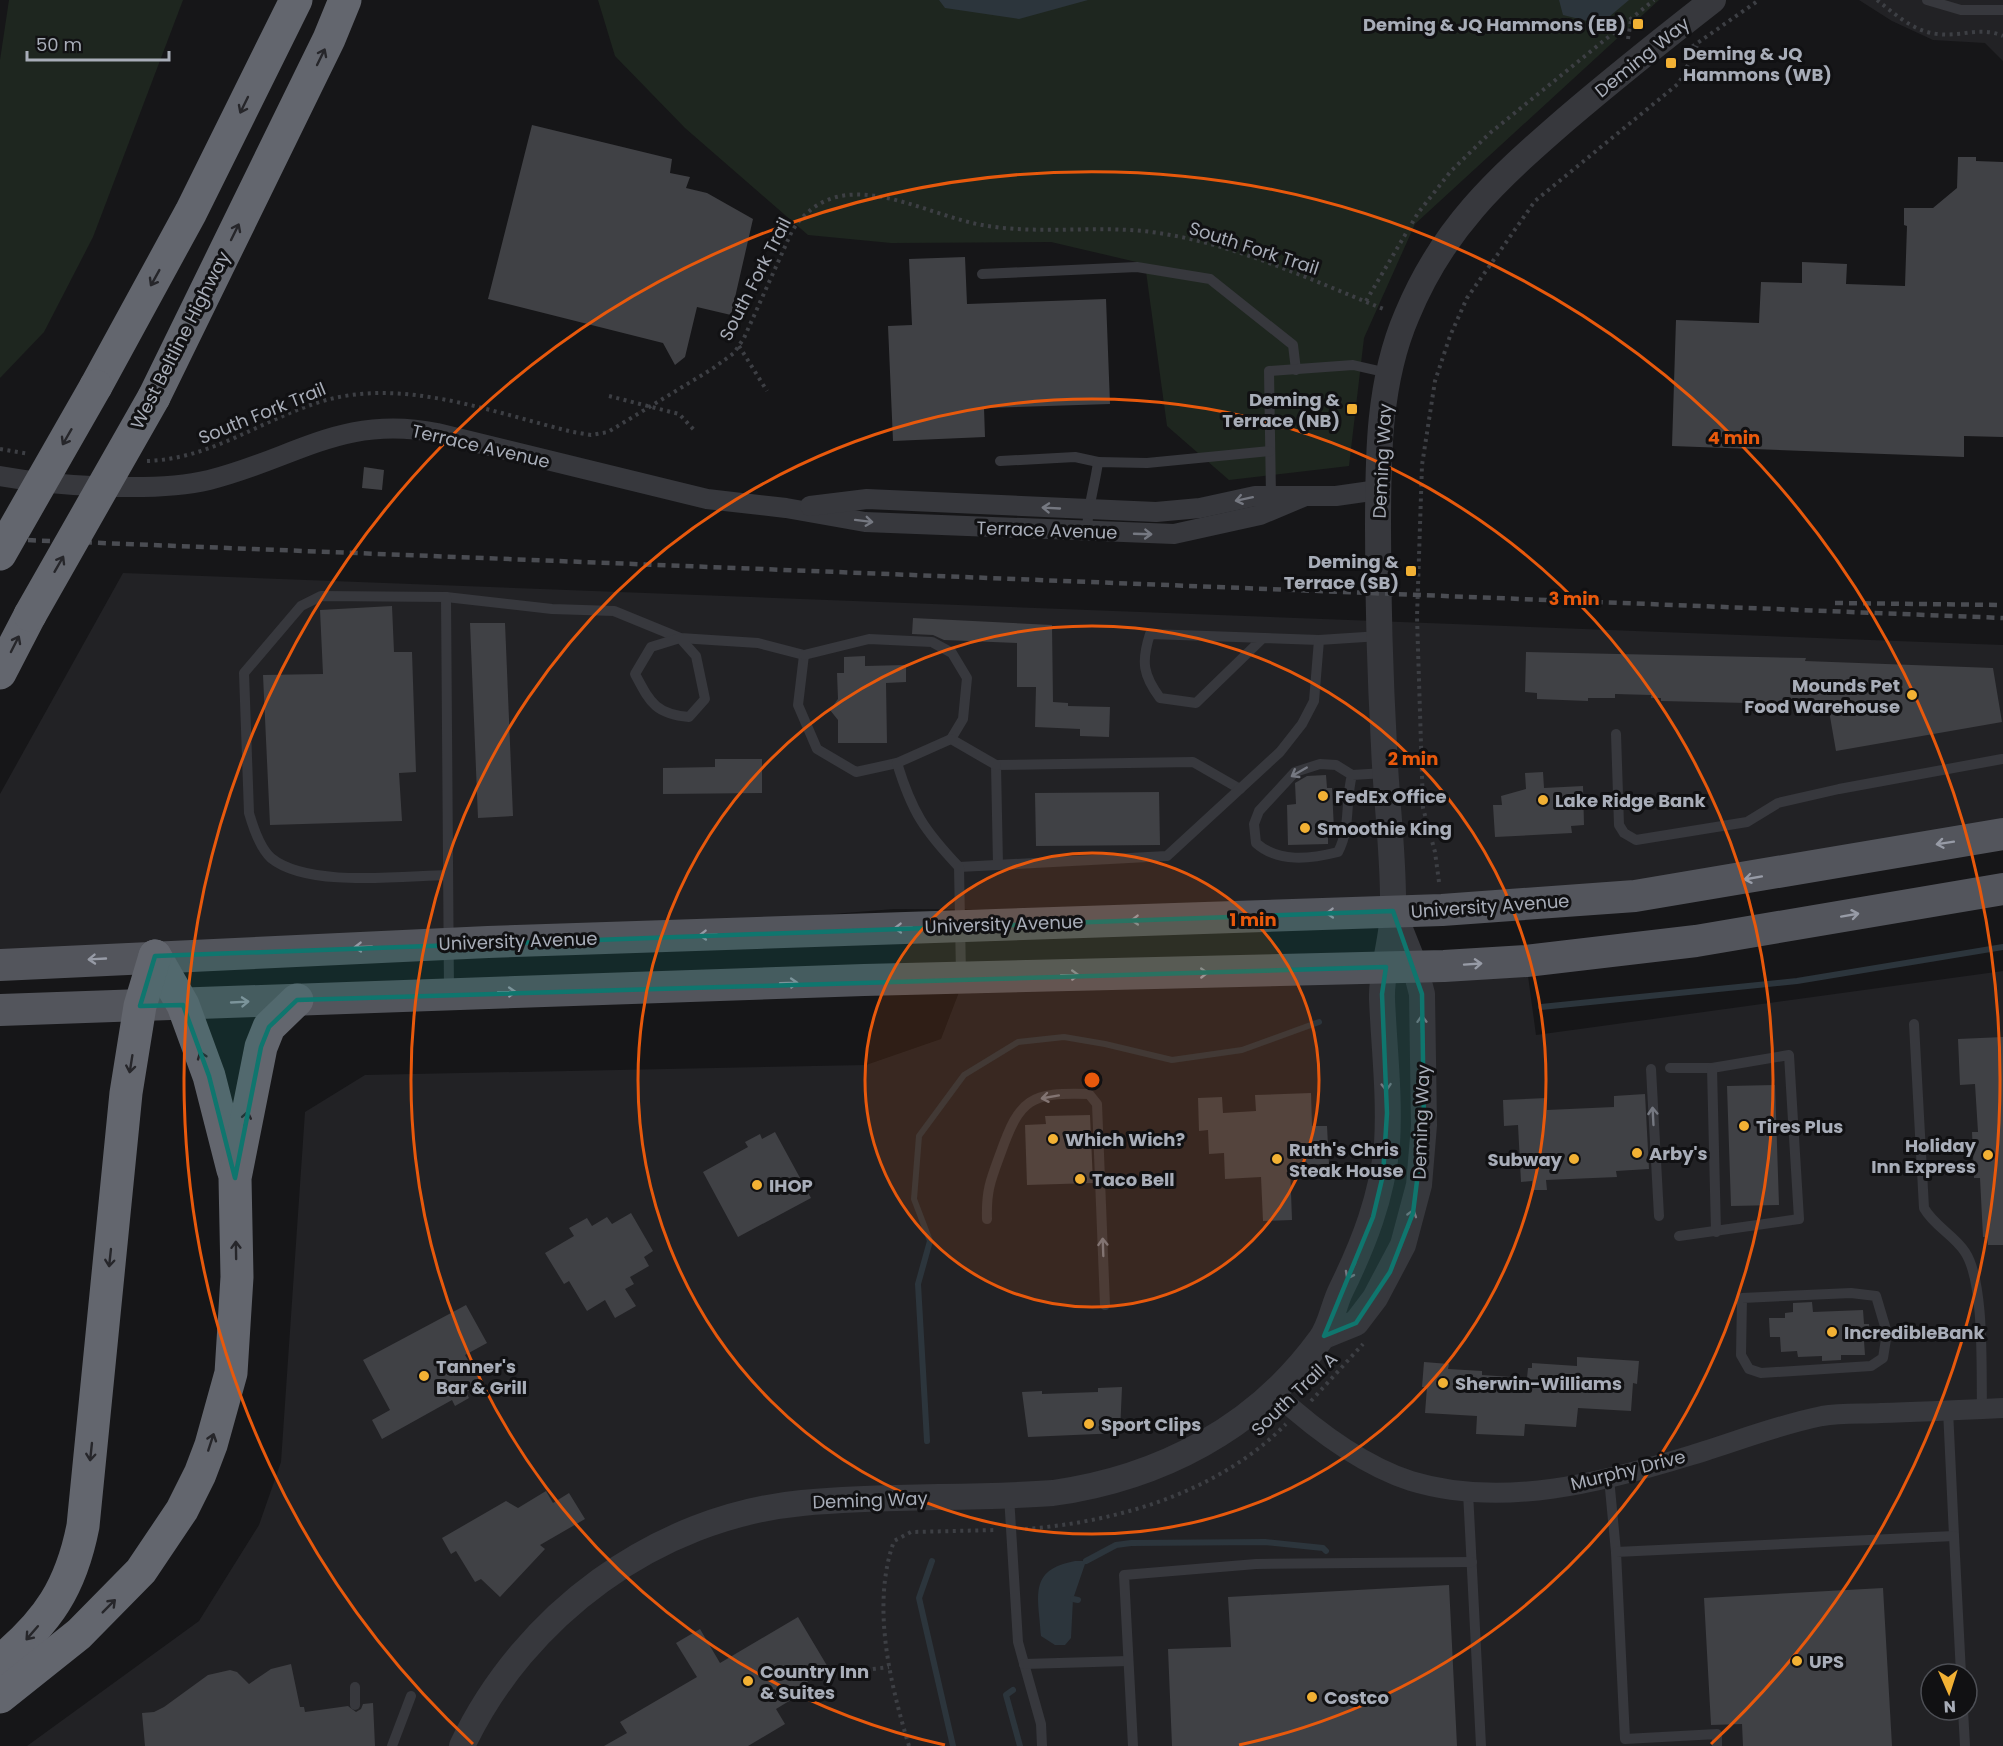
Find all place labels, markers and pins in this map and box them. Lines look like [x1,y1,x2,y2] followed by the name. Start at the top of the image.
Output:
[1363,12,1626,37] place label: Deming & JQ Hammons (EB)
[1631,17,1645,31] marker: Deming & JQ Hammons (EB)
[1683,41,1832,87] place label: Deming & JQ Hammons (WB)
[1664,56,1678,70] marker: Deming & JQ Hammons (WB)
[1222,387,1341,433] place label: Deming & Terrace (NB)
[1345,402,1359,416] marker: Deming & Terrace (NB)
[1284,549,1400,595] place label: Deming & Terrace (SB)
[1404,564,1418,578] marker: Deming & Terrace (SB)
[1744,673,1900,719] place label: Mounds Pet Food Warehouse
[1905,688,1919,702] marker: Mounds Pet Food Warehouse
[1335,784,1447,809] place label: FedEx Office
[1555,788,1706,813] place label: Lake Ridge Bank
[1316,789,1330,803] marker: FedEx Office
[1536,793,1550,807] marker: Lake Ridge Bank
[1317,816,1452,841] place label: Smoothie King
[1298,821,1312,835] marker: Smoothie King
[1082,1070,1102,1090] centre of rings
[1756,1114,1843,1139] place label: Tires Plus
[1737,1119,1751,1133] marker: Tires Plus
[1065,1127,1185,1152] place label: Which Wich?
[1046,1132,1060,1146] marker: Which Wich?
[1871,1133,1977,1179] place label: Holiday Inn Express
[1289,1137,1404,1183] place label: Ruth's Chris Steak House
[1649,1141,1708,1166] place label: Arby's
[1630,1146,1644,1160] marker: Arby's
[1487,1147,1563,1172] place label: Subway
[1981,1148,1995,1162] marker: Holiday Inn Express
[1270,1152,1284,1166] marker: Ruth's Chris Steak House
[1567,1152,1581,1166] marker: Subway
[1092,1167,1175,1192] place label: Taco Bell
[1073,1172,1087,1186] marker: Taco Bell
[769,1173,813,1198] place label: IHOP
[750,1178,764,1192] marker: IHOP
[1844,1320,1985,1345] place label: IncredibleBank
[1825,1325,1839,1339] marker: IncredibleBank
[436,1354,527,1400] place label: Tanner's Bar & Grill
[417,1369,431,1383] marker: Tanner's Bar & Grill
[1455,1371,1622,1396] place label: Sherwin-Williams
[1436,1376,1450,1390] marker: Sherwin-Williams
[1101,1412,1201,1437] place label: Sport Clips
[1082,1417,1096,1431] marker: Sport Clips
[1809,1649,1844,1674] place label: UPS
[1790,1654,1804,1668] marker: UPS
[760,1659,869,1705] place label: Country Inn & Suites
[741,1674,755,1688] marker: Country Inn & Suites
[1324,1685,1389,1710] place label: Costco
[1305,1690,1319,1704] marker: Costco

